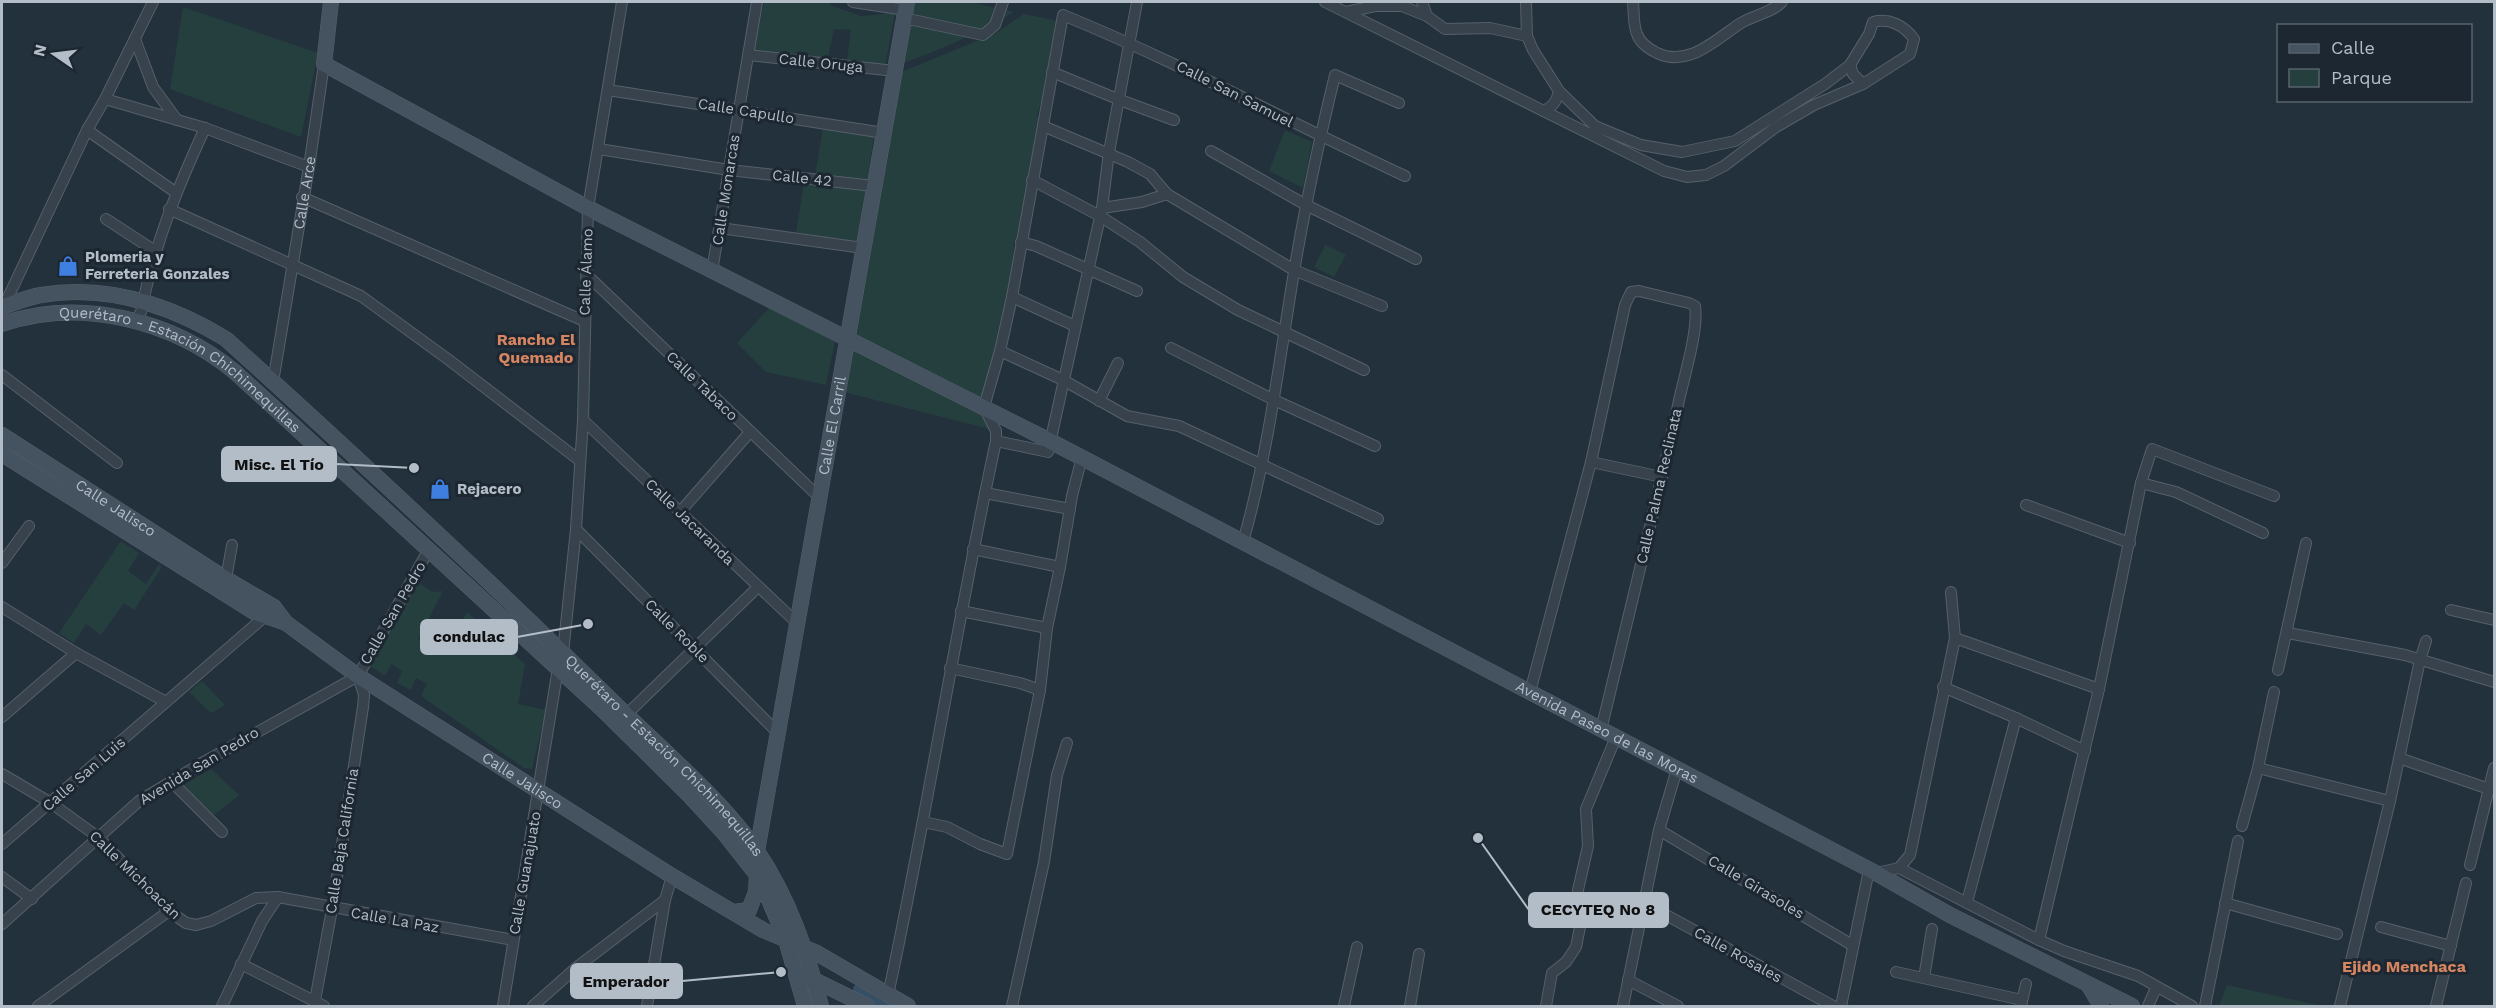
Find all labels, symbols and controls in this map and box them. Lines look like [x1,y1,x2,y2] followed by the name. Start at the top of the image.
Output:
[24,24,84,84] north arrow
[2277,24,2472,102] legend
[2331,37,2375,58] text: Calle
[29,42,51,59] text: N
[778,50,865,76] street label: Calle Oruga
[1174,57,1297,131] street label: Calle San Samuel
[2331,67,2392,88] text: Parque
[697,94,795,128] street label: Calle Capullo
[708,133,744,247] street label: Calle Monarcas
[290,155,319,231] street label: Calle Arce
[771,166,833,190] street label: Calle 42
[575,228,597,316] street label: Calle Álamo
[85,248,230,283] place label: Plomeria y Ferreteria Gonzales
[56,254,80,278] shop icon: Plomeria y Ferreteria Gonzales
[59,304,304,437] street label: Querétaro - Estación Chichimequillas
[497,330,576,367] district label: Rancho El Quemado
[662,347,742,425] street label: Calle Tabaco
[815,374,850,476] street label: Calle El Carril
[1632,406,1686,566] street label: Calle Palma Reclinata
[222,447,336,481] callout: Misc. El Tío
[234,455,324,474] text: Misc. El Tío
[642,475,739,569] street label: Calle Jacaranda
[72,476,159,540] street label: Calle Jalisco
[428,477,452,501] shop icon: Rejacero
[457,480,521,498] place label: Rejacero
[356,558,430,668] street label: Calle San Pedro
[641,595,713,667] street label: Calle Roble
[421,620,517,654] callout: condulac
[433,627,505,646] text: condulac
[561,651,767,860] street label: Querétaro - Estación Chichimequillas
[1513,677,1701,787] street label: Avenida Paseo de las Moras
[136,723,262,809] street label: Avenida San Pedro
[39,733,129,815] street label: Calle San Luis
[479,748,566,813] street label: Calle Jalisco
[322,766,362,915] street label: Calle Baja California
[505,810,545,936] street label: Calle Guanajuato
[86,827,184,923] street label: Calle Michoacán
[1705,851,1807,923] street label: Calle Girasoles
[1529,893,1668,927] callout: CECYTEQ No 8
[1541,900,1655,919] text: CECYTEQ No 8
[349,903,441,937] street label: Calle La Paz
[1691,923,1785,987] street label: Calle Rosales
[2342,957,2467,976] district label: Ejido Menchaca
[571,964,682,998] callout: Emperador
[583,972,670,991] text: Emperador

